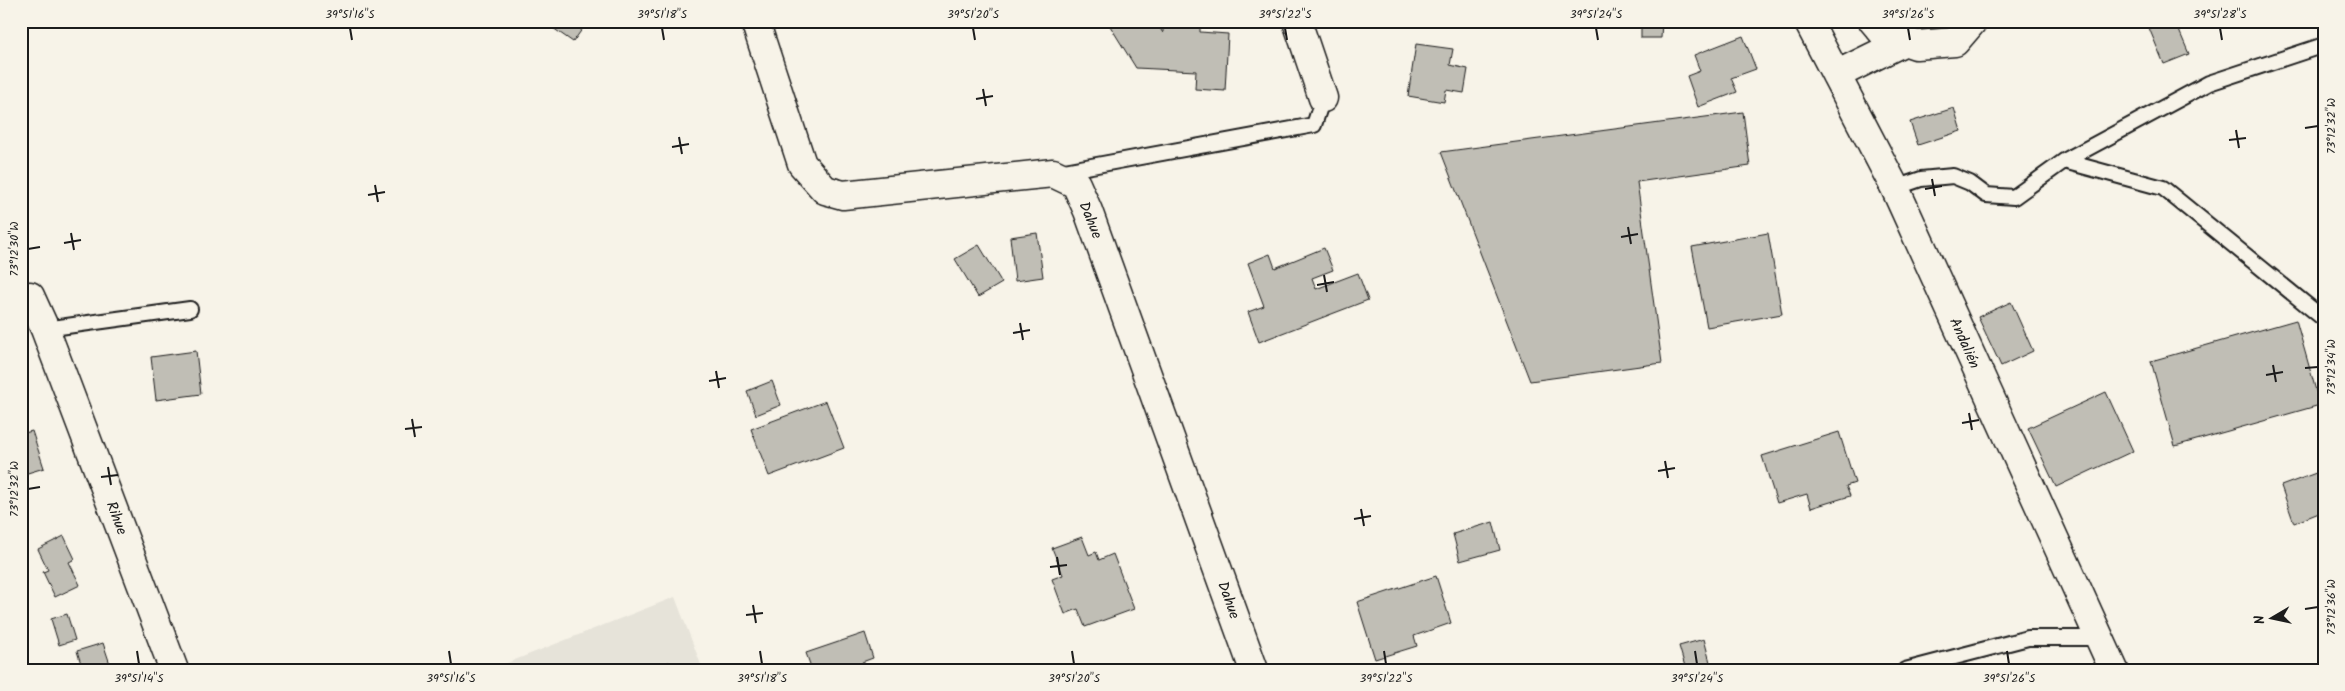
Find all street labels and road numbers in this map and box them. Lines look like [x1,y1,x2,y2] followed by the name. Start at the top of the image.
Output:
[1072,198,1109,243] street label: Dahue
[1942,314,1986,373] street label: Andalién
[99,498,134,539] street label: Rihue
[1210,578,1246,623] street label: Dahue

